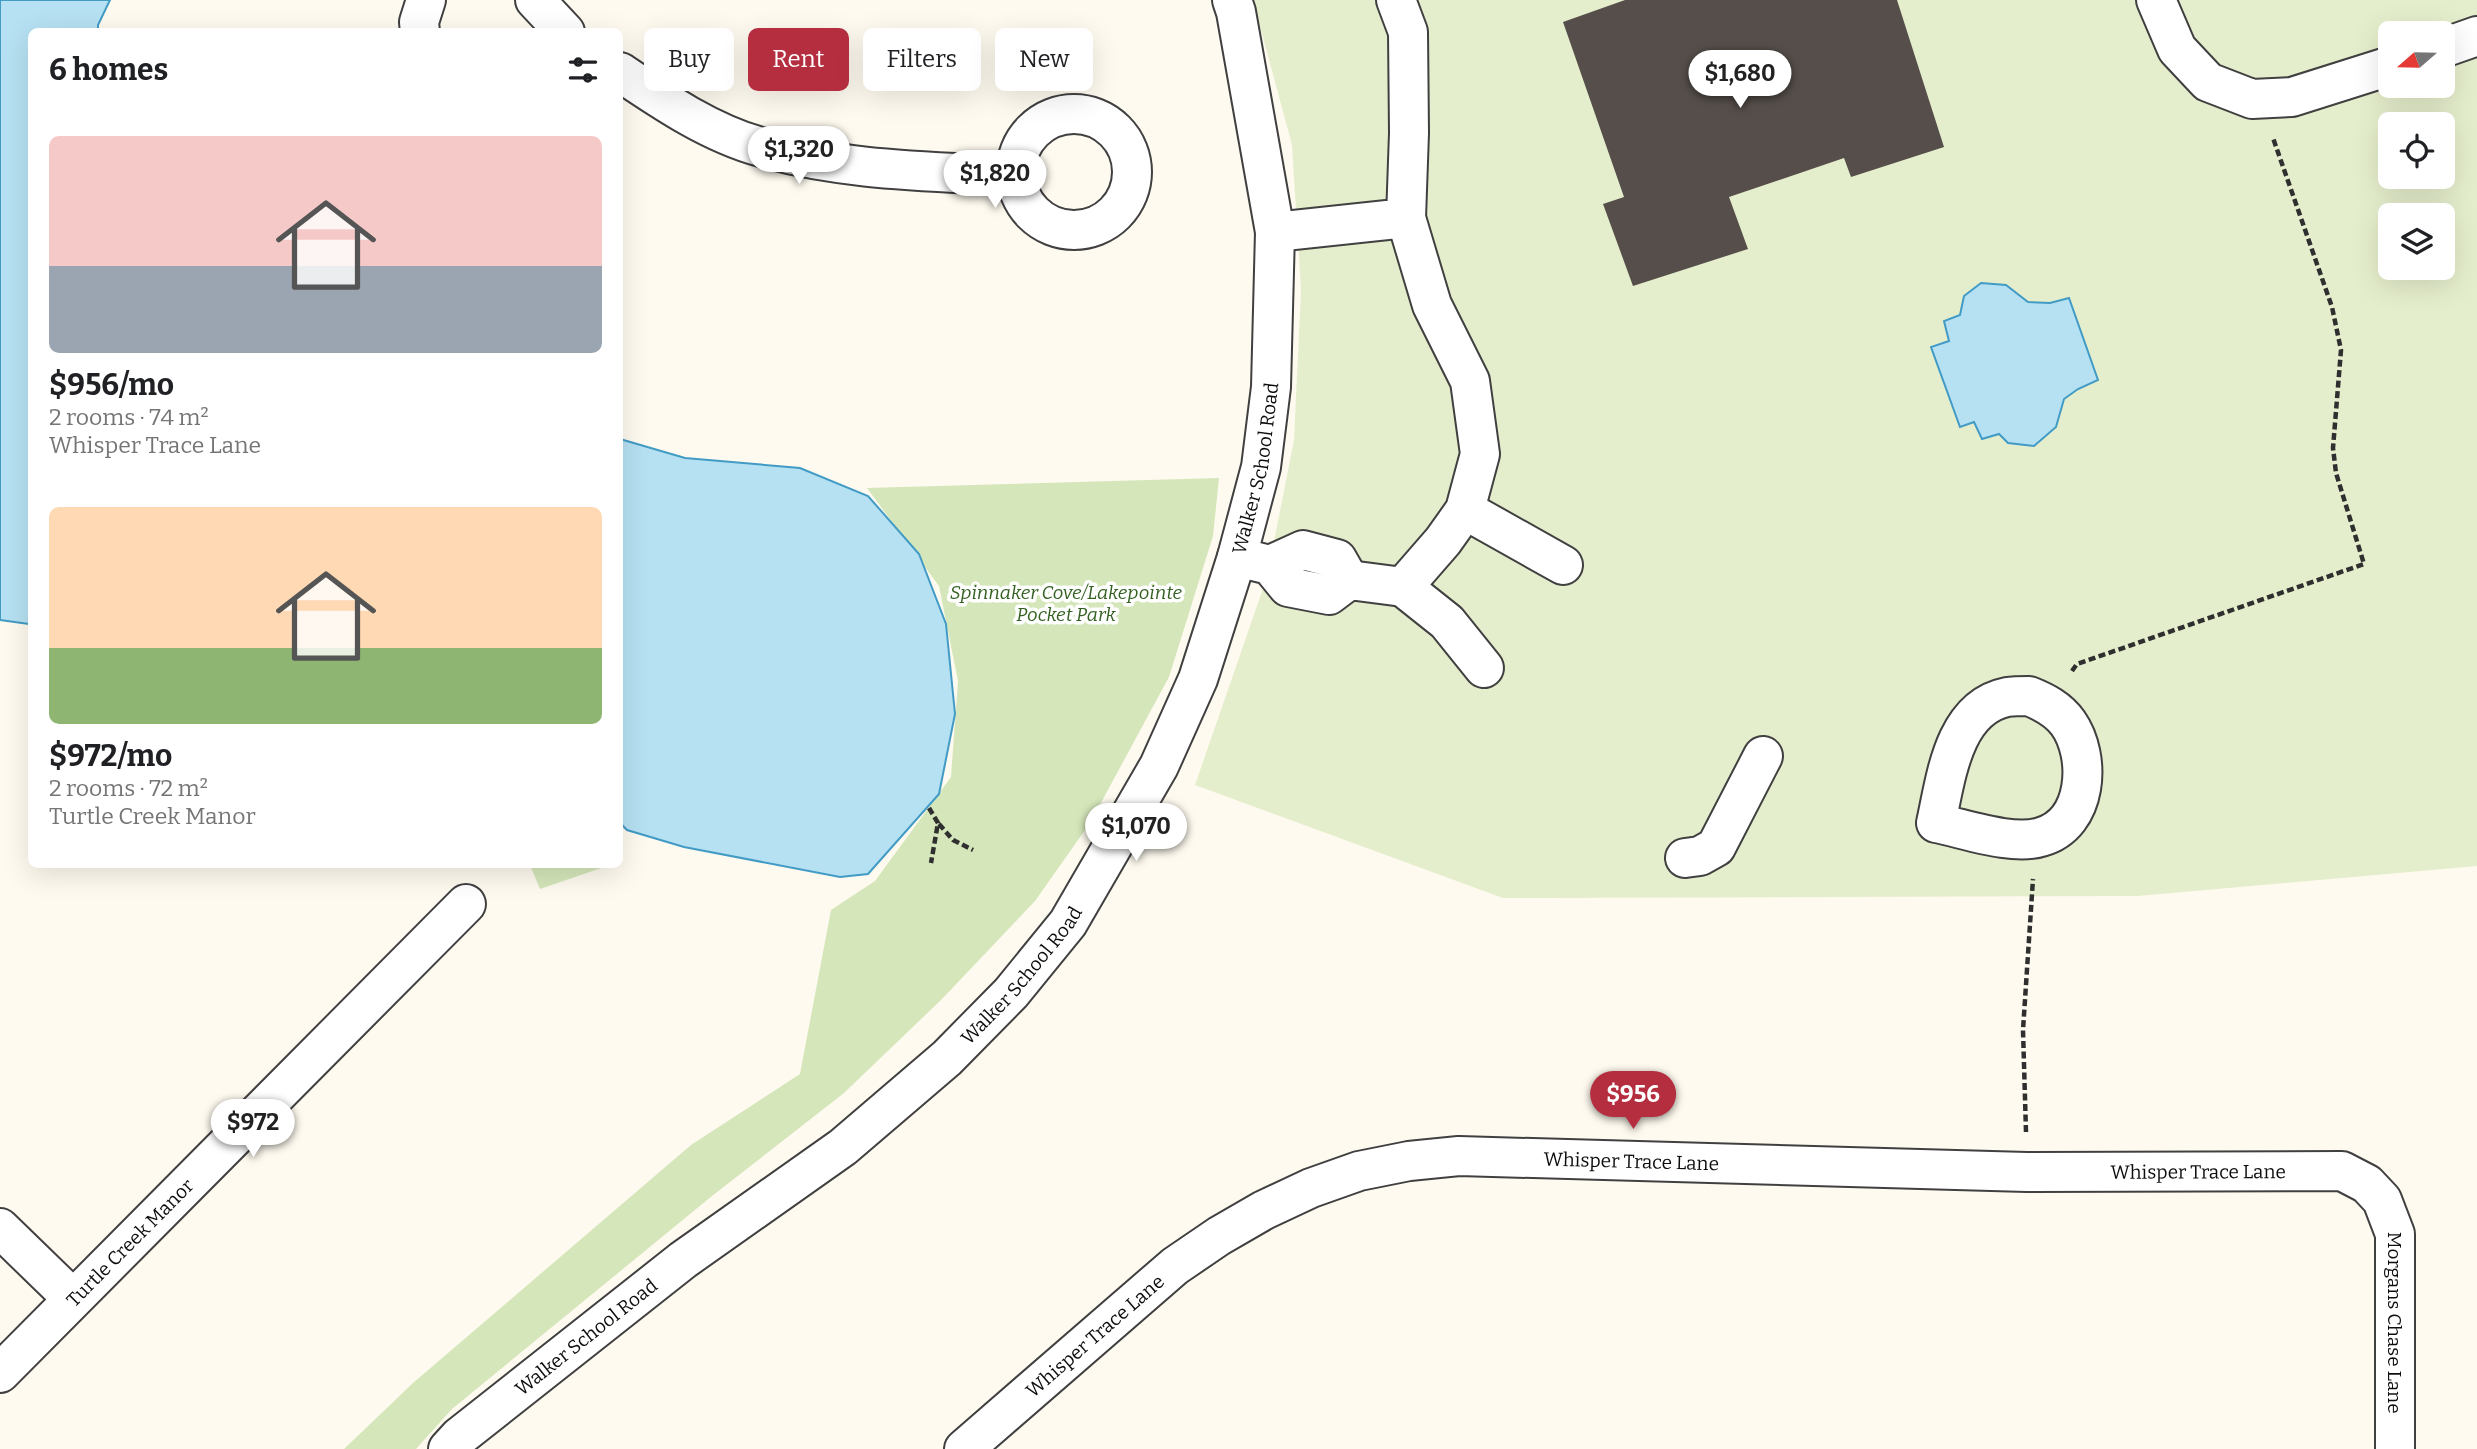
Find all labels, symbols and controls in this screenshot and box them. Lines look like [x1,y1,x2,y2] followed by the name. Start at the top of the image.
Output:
[2378,21,2455,98] north arrow
[2378,21,2455,280] map controls
[644,28,734,91] chip: Buy
[748,28,849,91] chip: Rent
[863,28,981,91] chip: Filters
[995,28,1093,91] chip: New
[1683,50,1797,110] pin: $1,680
[564,51,602,89] icon: filters
[49,52,168,88] text: 6 homes
[1704,59,1776,87] text: $1,680
[2378,112,2455,189] button: locate
[742,127,856,186] pin: $1,320
[764,135,834,163] text: $1,320
[938,150,1052,210] pin: $1,820
[960,159,1030,187] text: $1,820
[263,182,389,308] icon: home
[2378,203,2455,280] button: layers
[49,367,174,403] text: $956/mo
[1227,381,1283,556] street label: Walker School Road
[49,403,209,431] text: 2 rooms · 74 m²
[49,431,261,459] text: Whisper Trace Lane
[263,553,389,679] icon: home
[950,581,1183,626] park label: Spinnaker Cove/Lakepointe Pocket Park
[49,738,172,774] text: $972/mo
[49,774,208,802] text: 2 rooms · 72 m²
[49,802,256,830] text: Turtle Creek Manor
[1079,804,1193,863] pin: $1,070
[1101,812,1171,840] text: $1,070
[956,902,1087,1049] street label: Walker School Road
[1592,1072,1674,1131] pin: $956
[1606,1080,1660,1108] text: $956
[212,1100,294,1159] pin: $972
[227,1108,279,1136] text: $972
[1543,1147,1719,1175] street label: Whisper Trace Lane
[2110,1160,2286,1183] street label: Whisper Trace Lane
[61,1173,198,1311] street label: Turtle Creek Manor
[2384,1232,2407,1414] street label: Morgans Chase Lane
[1021,1270,1168,1402] street label: Whisper Trace Lane
[510,1274,662,1400] street label: Walker School Road

